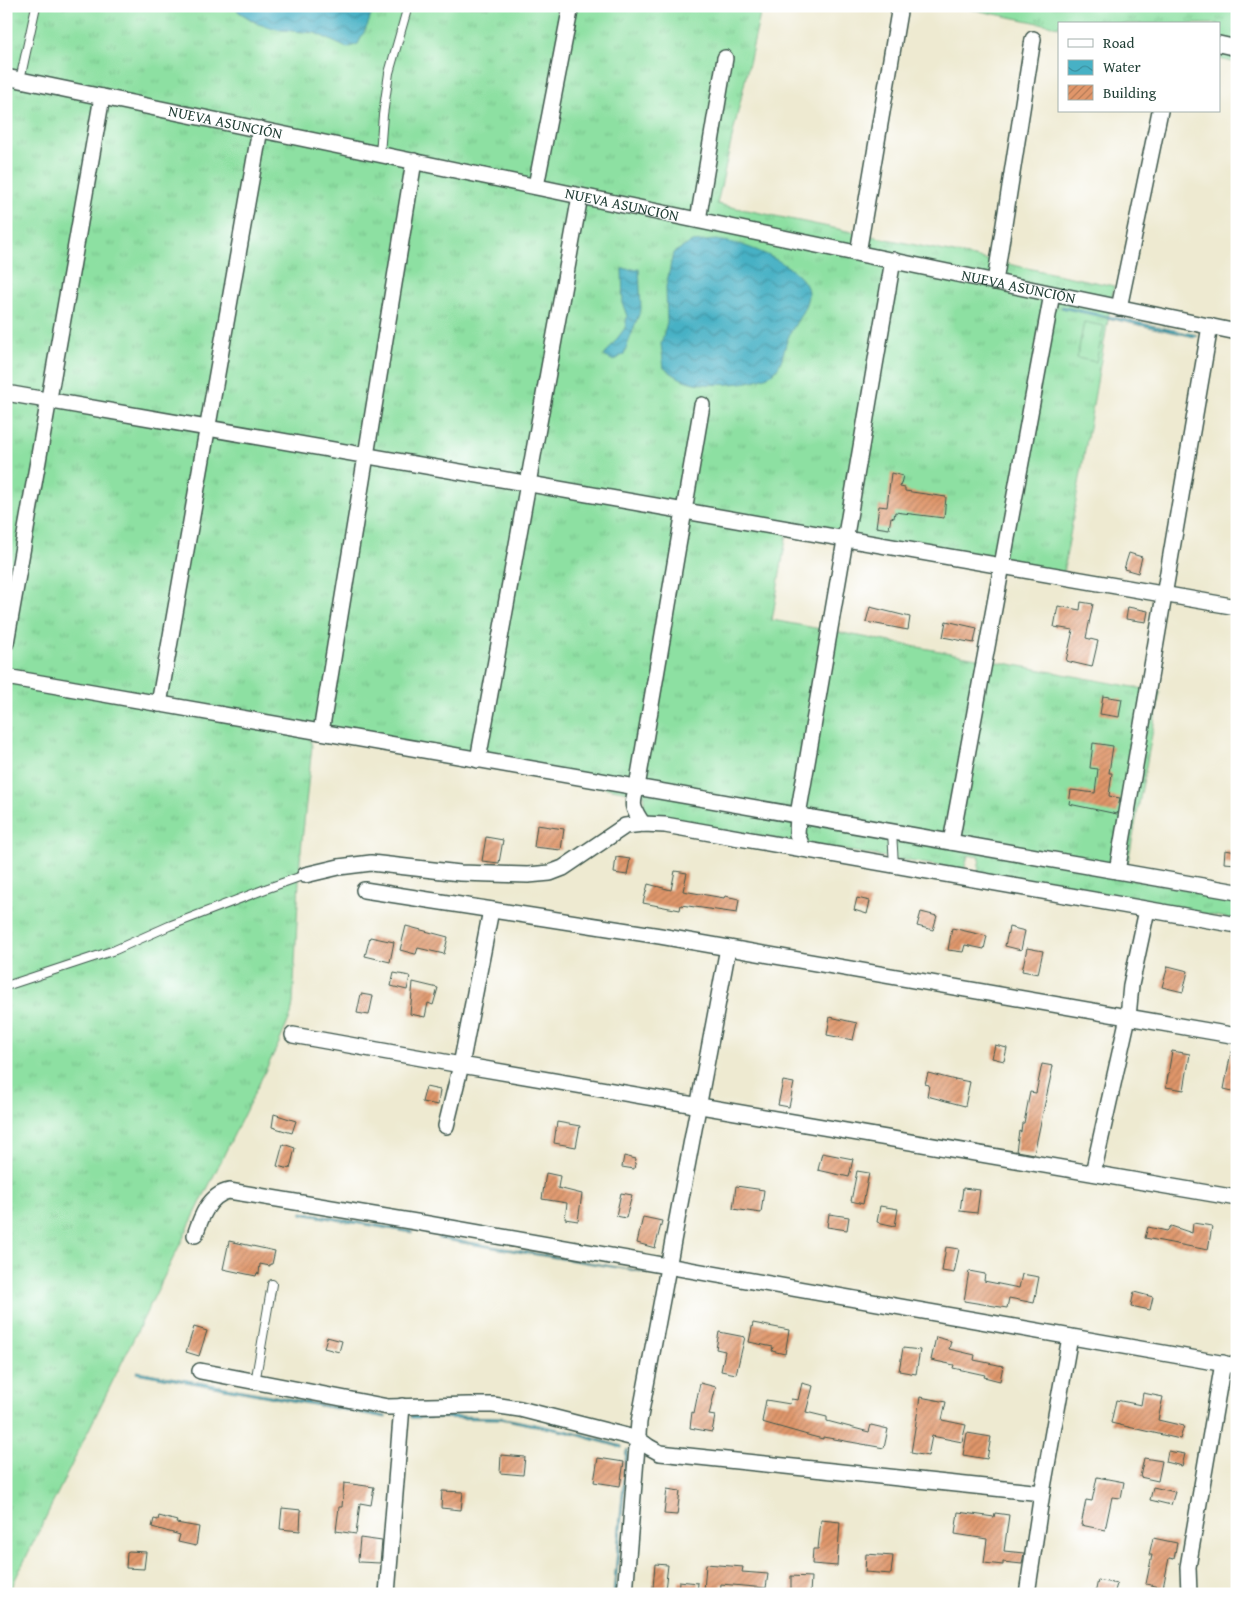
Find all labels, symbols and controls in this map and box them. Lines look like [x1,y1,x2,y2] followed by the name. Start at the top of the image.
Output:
[1058,22,1220,112] legend
[1103,32,1134,53] text: Road
[1103,56,1141,77] text: Water
[1103,82,1157,103] text: Building
[167,100,285,144] street label: NUEVA ASUNCIÓN
[563,182,681,226] street label: NUEVA ASUNCIÓN
[960,264,1078,308] street label: NUEVA ASUNCIÓN

